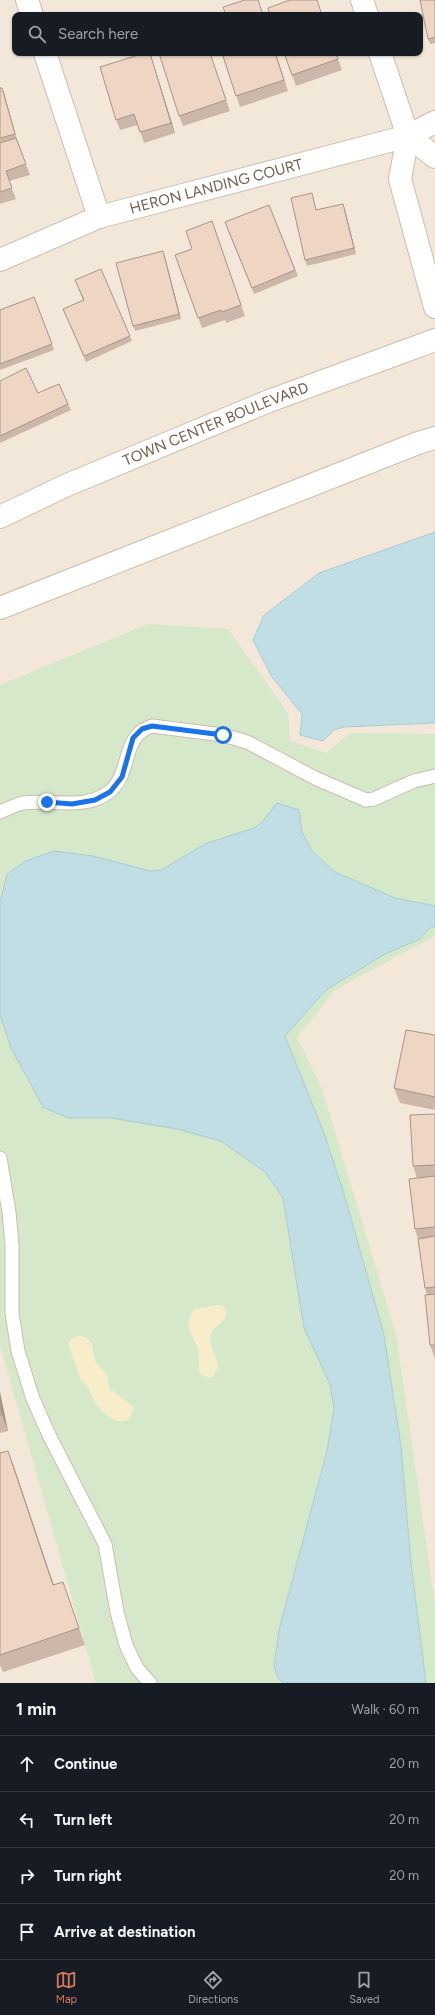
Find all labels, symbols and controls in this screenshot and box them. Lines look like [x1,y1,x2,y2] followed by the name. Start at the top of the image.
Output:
[12,12,423,56] search box
[26,23,48,45] icon: search
[58,25,138,43] text: Search here
[128,155,305,218] street label: HERON LANDING COURT
[120,378,311,470] street label: TOWN CENTER BOULEVARD
[214,726,232,744] route start
[38,793,56,811] route end
[16,1699,56,1719] text: 1 min
[352,1702,419,1717] text: Walk · 60 m
[16,1753,38,1775] icon: ahead
[54,1755,117,1773] text: Continue
[389,1756,419,1771] text: 20 m
[16,1809,38,1831] icon: left
[54,1811,112,1829] text: Turn left
[389,1812,419,1827] text: 20 m
[16,1865,38,1887] icon: right
[54,1867,122,1885] text: Turn right
[389,1868,419,1883] text: 20 m
[16,1921,38,1943] icon: arrive
[54,1923,195,1941] text: Arrive at destination
[55,1969,77,2006] tab: Map
[188,1969,238,2006] tab: Directions
[349,1969,380,2006] tab: Saved

